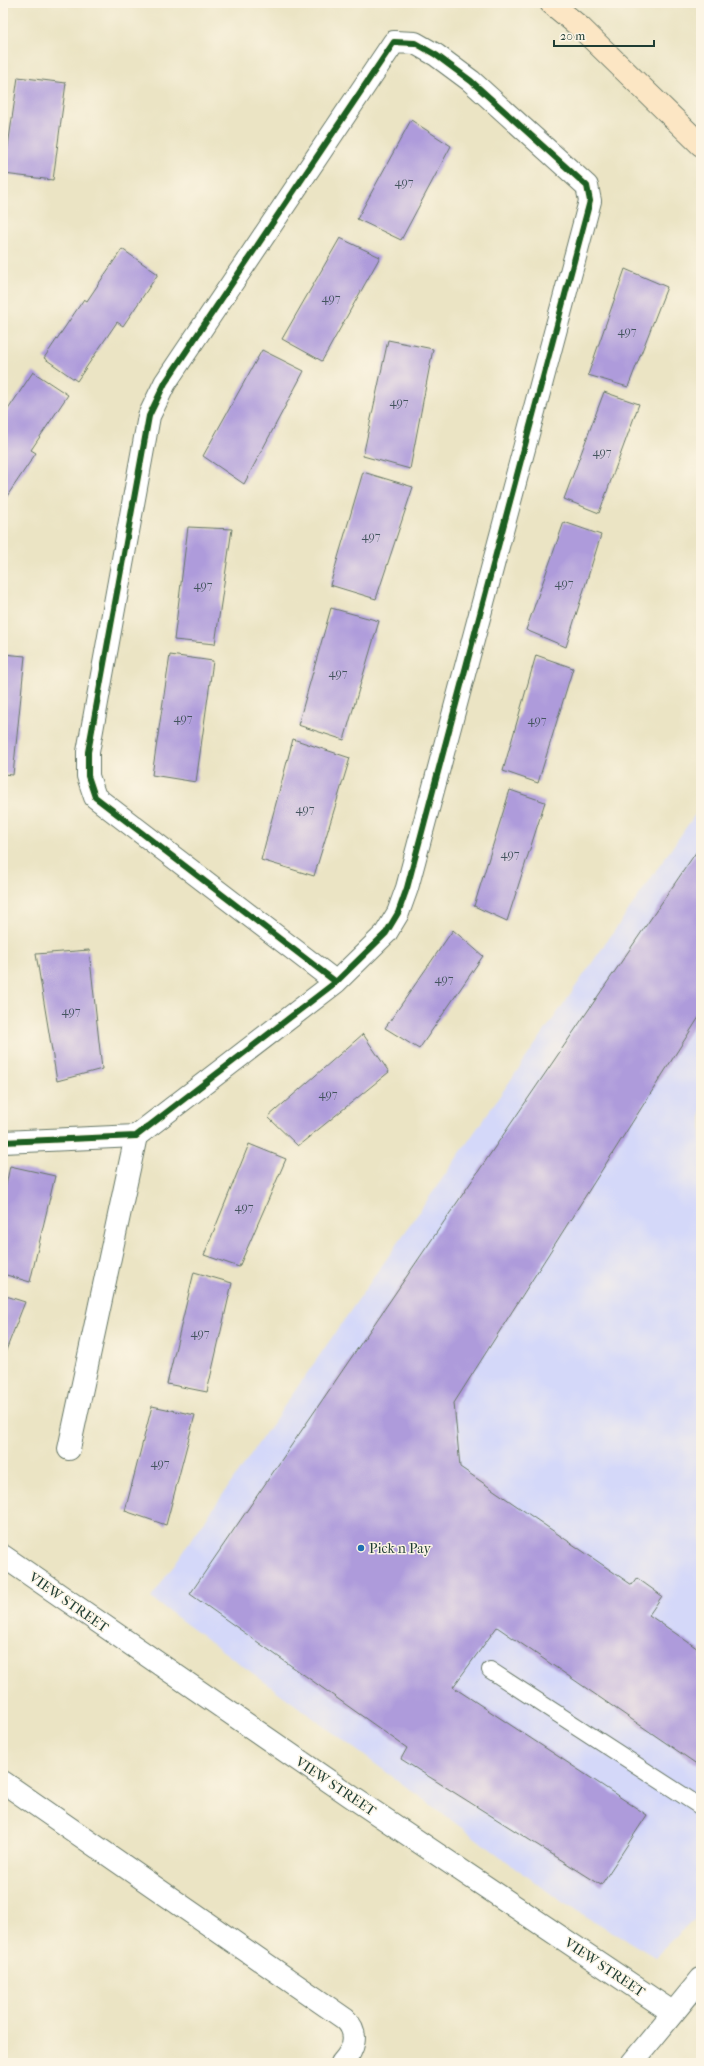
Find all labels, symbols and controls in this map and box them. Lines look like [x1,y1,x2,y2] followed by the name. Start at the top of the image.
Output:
[554,22,654,48] scale bar
[560,29,585,43] text: 20 m
[394,175,414,189] house number: 497
[321,291,341,305] house number: 497
[617,324,637,338] house number: 497
[389,395,409,409] house number: 497
[592,445,612,459] house number: 497
[361,529,381,543] house number: 497
[554,576,574,590] house number: 497
[193,578,213,592] house number: 497
[328,666,348,680] house number: 497
[173,711,193,725] house number: 497
[527,713,547,727] house number: 497
[295,802,315,816] house number: 497
[500,847,520,861] house number: 497
[434,972,454,986] house number: 497
[61,1004,81,1018] house number: 497
[318,1087,338,1101] house number: 497
[234,1200,254,1214] house number: 497
[190,1326,210,1340] house number: 497
[150,1456,170,1470] house number: 497
[369,1540,432,1557] place label: Pick n Pay
[356,1543,366,1553] marker: Pick n Pay
[25,1568,112,1636] street label: VIEW STREET
[291,1753,380,1820] street label: VIEW STREET
[560,1934,649,2001] street label: VIEW STREET

